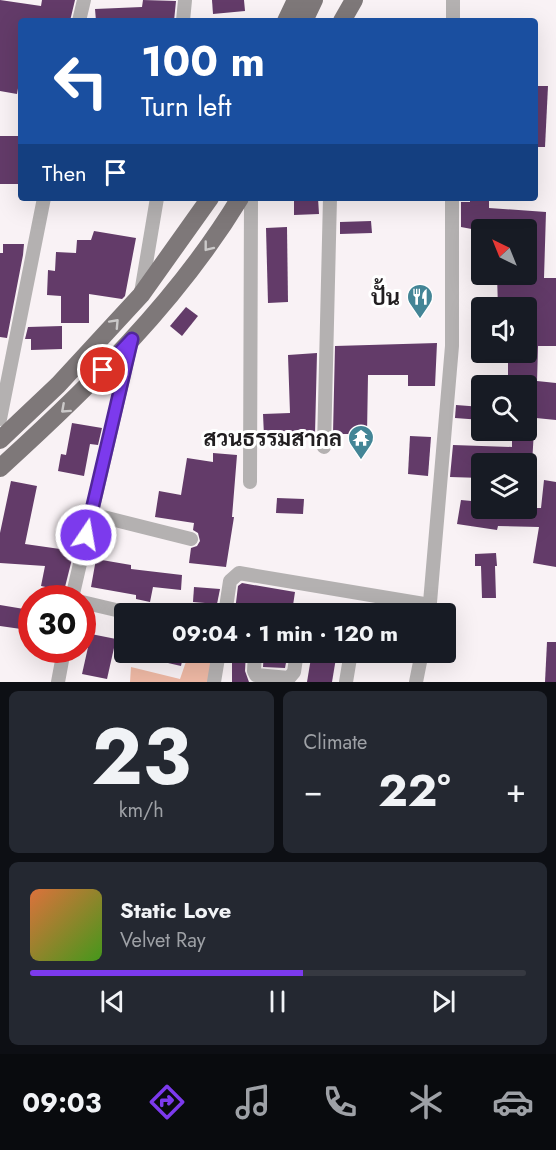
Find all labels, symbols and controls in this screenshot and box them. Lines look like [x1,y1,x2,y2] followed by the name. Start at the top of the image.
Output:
[141,31,265,92] text: 100 m
[42,42,120,120] icon: left
[141,87,231,126] text: Turn left
[99,156,132,189] icon: arrive
[42,157,87,189] text: Then
[471,219,537,285] north arrow
[471,219,537,519] map controls
[205,240,216,251] one-way arrow
[371,278,400,313] place label: ปั้น
[405,282,435,320] restaurant icon: ปั้น
[471,297,537,363] button: sound
[107,320,118,331] one-way arrow
[77,344,128,395] pin
[86,353,119,386] icon: arrive
[471,375,537,441] button: search
[61,402,72,413] one-way arrow
[203,422,342,454] place label: สวนธรรมสากล
[346,423,376,461] temple icon: สวนธรรมสากล
[471,453,537,519] button: layers
[54,503,118,567] position arrow
[18,585,96,663] speed limit sign: 30
[172,617,398,649] text: 09:04 · 1 min · 120 m
[91,701,191,813] text: 23
[304,728,367,757] text: Climate
[378,758,451,823] text: 22°
[304,767,323,814] text: −
[506,767,526,814] text: +
[119,796,164,825] text: km/h
[120,894,231,926] text: Static Love
[120,926,206,955] text: Velvet Ray
[96,985,129,1018] icon: previous
[261,985,294,1018] icon: pause
[427,985,460,1018] icon: next
[146,1081,188,1123] icon: directions
[232,1081,274,1123] icon: music
[319,1081,361,1123] icon: phone
[405,1081,447,1123] icon: climate
[492,1081,534,1123] icon: car
[22,1083,102,1122] text: 09:03

